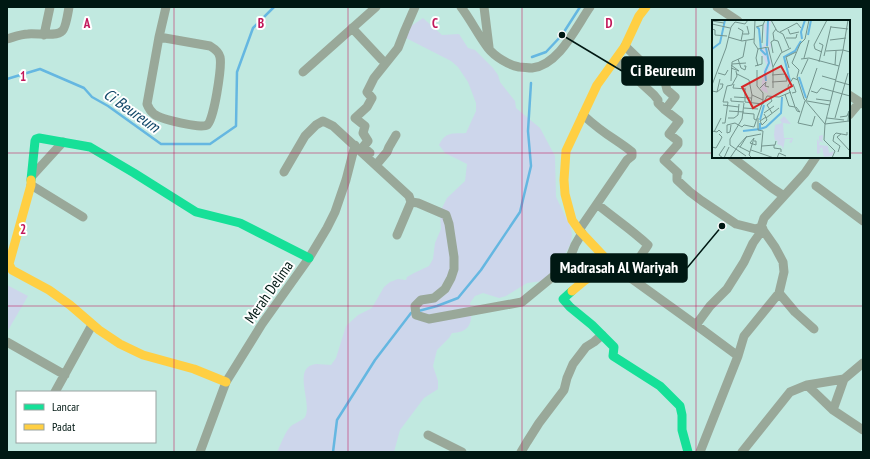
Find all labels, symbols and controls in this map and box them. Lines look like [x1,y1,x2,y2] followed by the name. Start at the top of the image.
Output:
[83,15,91,32] text: A
[258,15,264,32] text: B
[432,15,438,32] text: C
[606,15,613,32] text: D
[712,20,850,158] inset map
[622,57,703,85] callout: Ci Beureum
[630,60,696,80] text: Ci Beureum
[20,68,26,85] text: 1
[100,84,165,137] water label: Ci Beureum
[20,221,26,238] text: 2
[551,254,687,282] callout: Madrasah Al Wariyah
[240,257,297,327] street label: Merah Delima
[560,257,678,277] text: Madrasah Al Wariyah
[16,391,156,443] legend
[52,399,80,414] text: Lancar
[52,419,76,434] text: Padat

